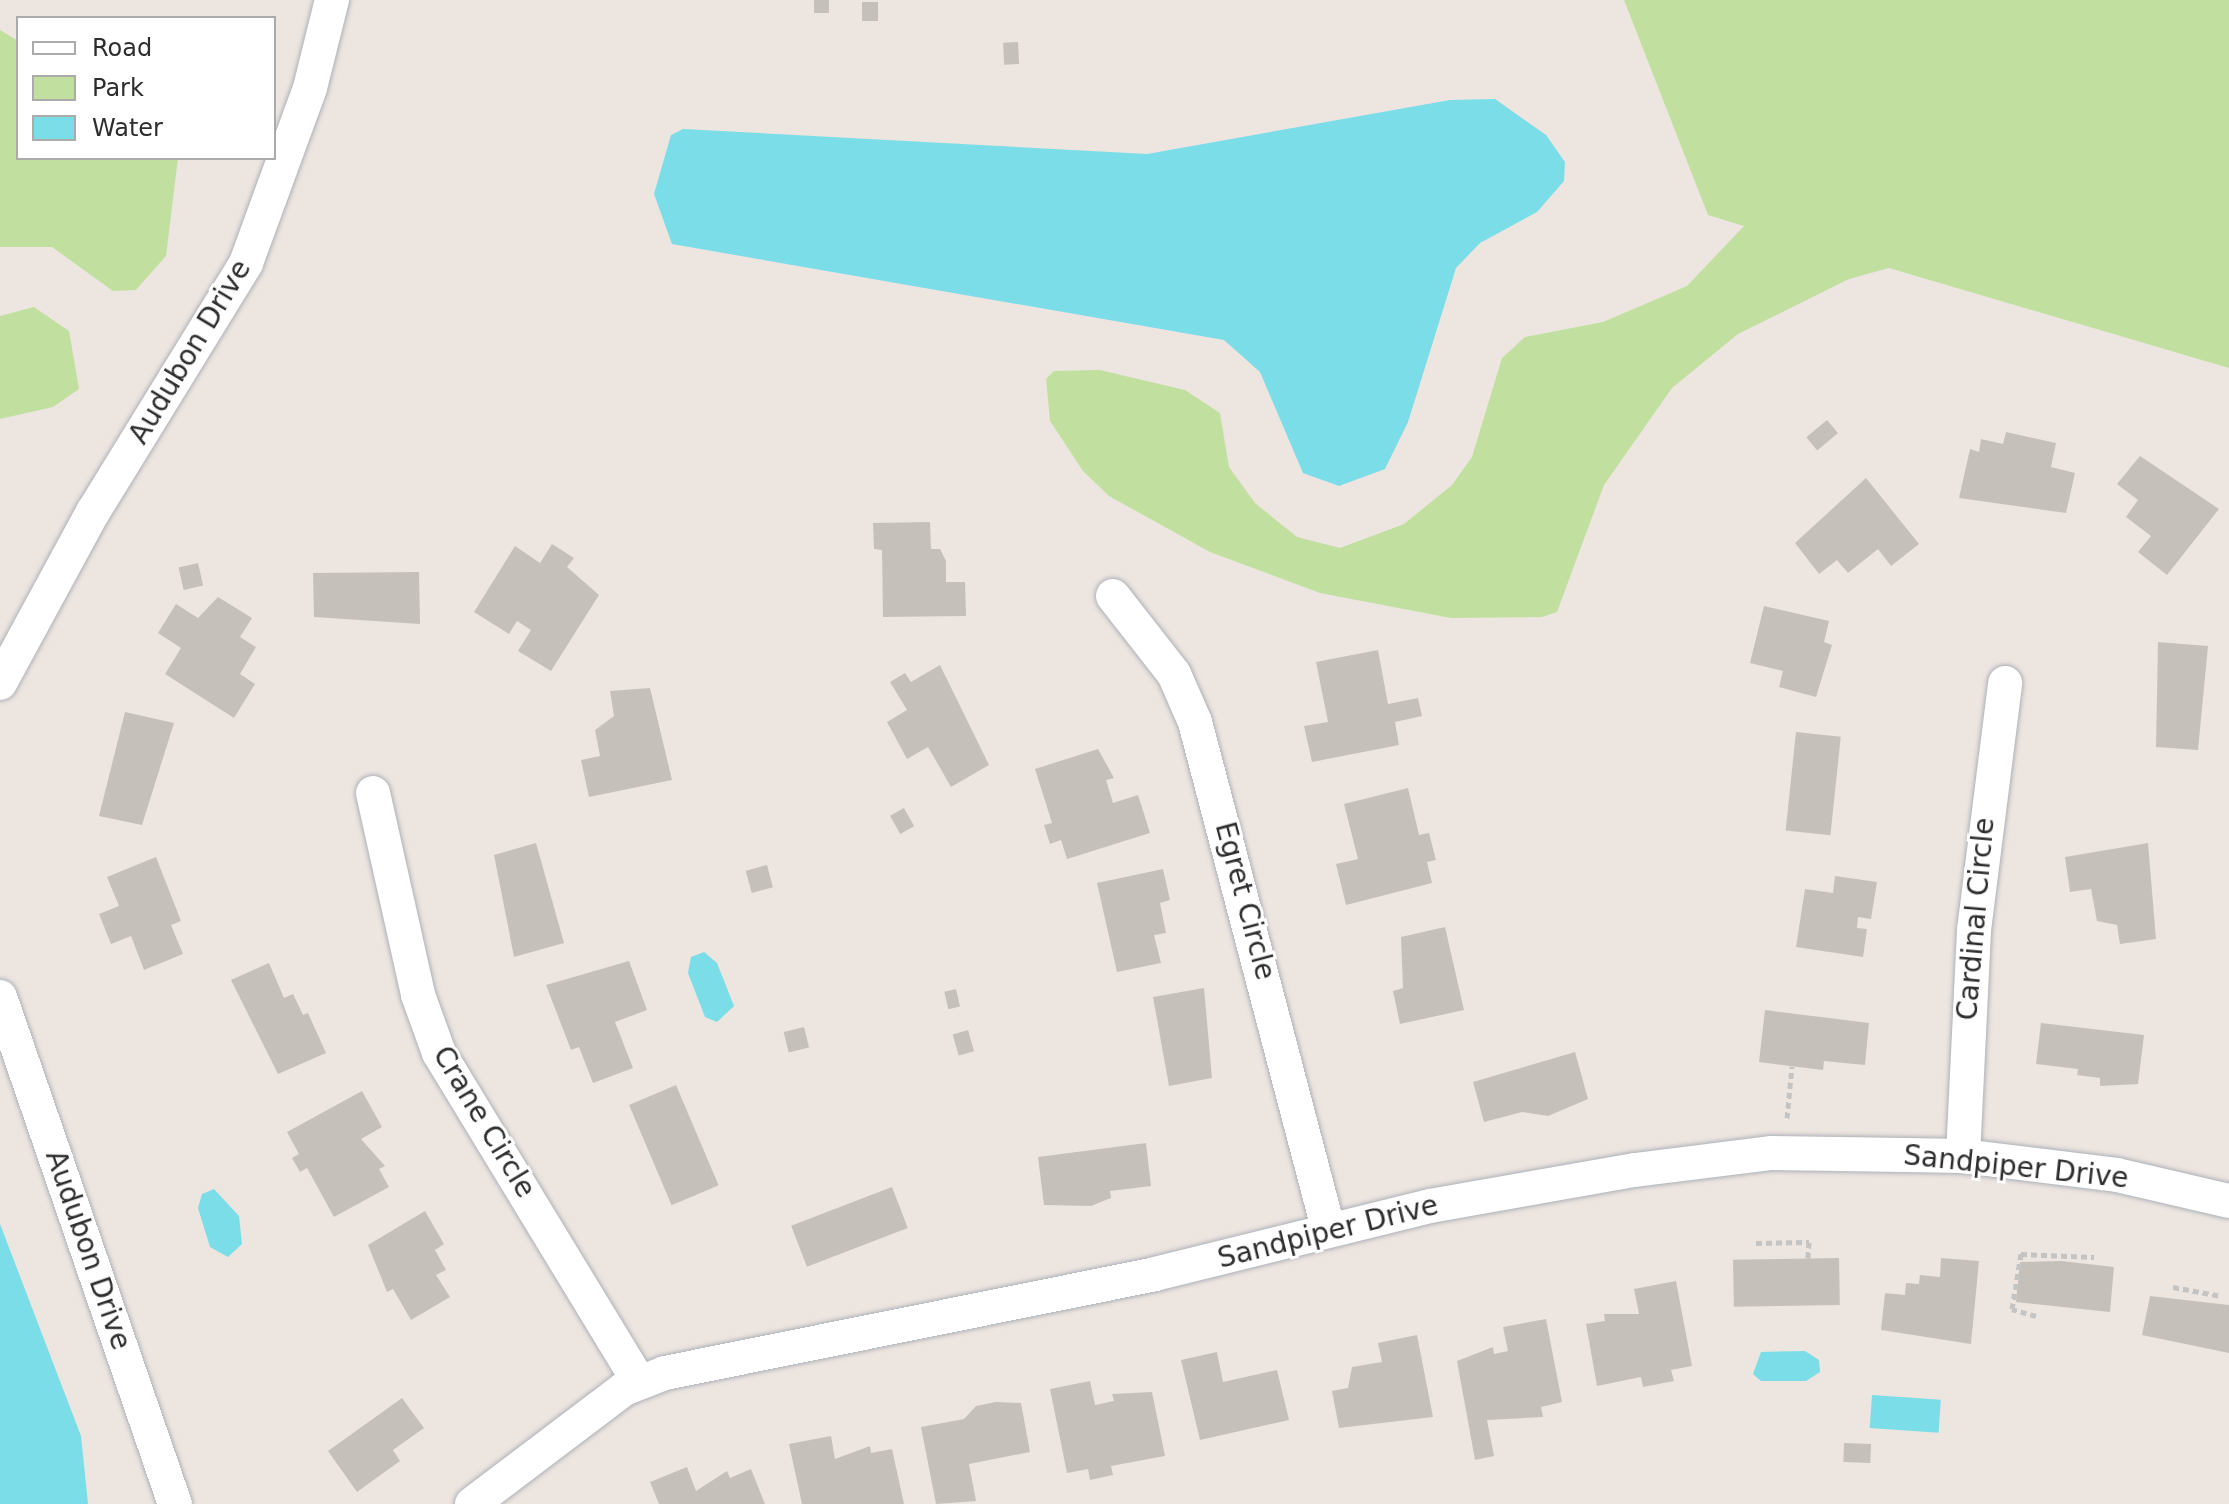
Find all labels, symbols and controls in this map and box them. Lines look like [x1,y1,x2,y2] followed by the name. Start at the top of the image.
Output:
[16,16,276,160] legend
[92,34,152,62] text: Road
[92,74,144,102] text: Park
[92,114,163,142] text: Water
[122,254,258,450] street label: Audubon Drive
[1950,816,2002,1022] street label: Cardinal Circle
[1208,818,1282,984] street label: Egret Circle
[426,1040,542,1204] street label: Crane Circle
[1902,1138,2130,1196] street label: Sandpiper Drive
[38,1146,138,1354] street label: Audubon Drive
[1214,1188,1442,1276] street label: Sandpiper Drive

